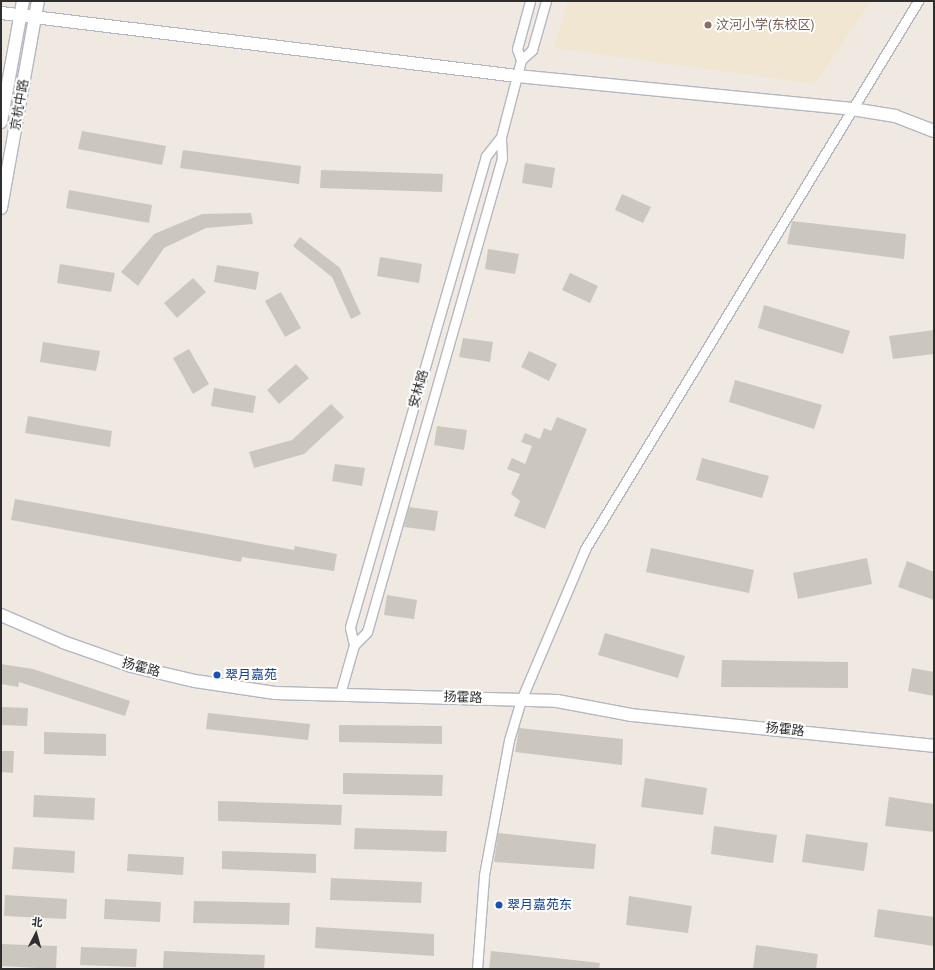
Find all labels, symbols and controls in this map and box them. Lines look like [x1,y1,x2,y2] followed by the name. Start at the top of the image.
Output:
[716,17,814,33] place label: 汶河小学(东校区)
[703,20,713,30] marker: 汶河小学(东校区)
[8,78,32,132] street label: 京杭中路
[406,368,432,410] street label: 安林路
[120,655,162,681] street label: 扬霍路
[225,667,277,683] place label: 翠月嘉苑
[212,670,222,680] marker: 翠月嘉苑
[443,690,483,706] street label: 扬霍路
[765,720,805,740] street label: 扬霍路
[507,897,572,913] place label: 翠月嘉苑东
[494,900,504,910] marker: 翠月嘉苑东
[16,914,56,954] north arrow
[31,915,43,930] text: 北

